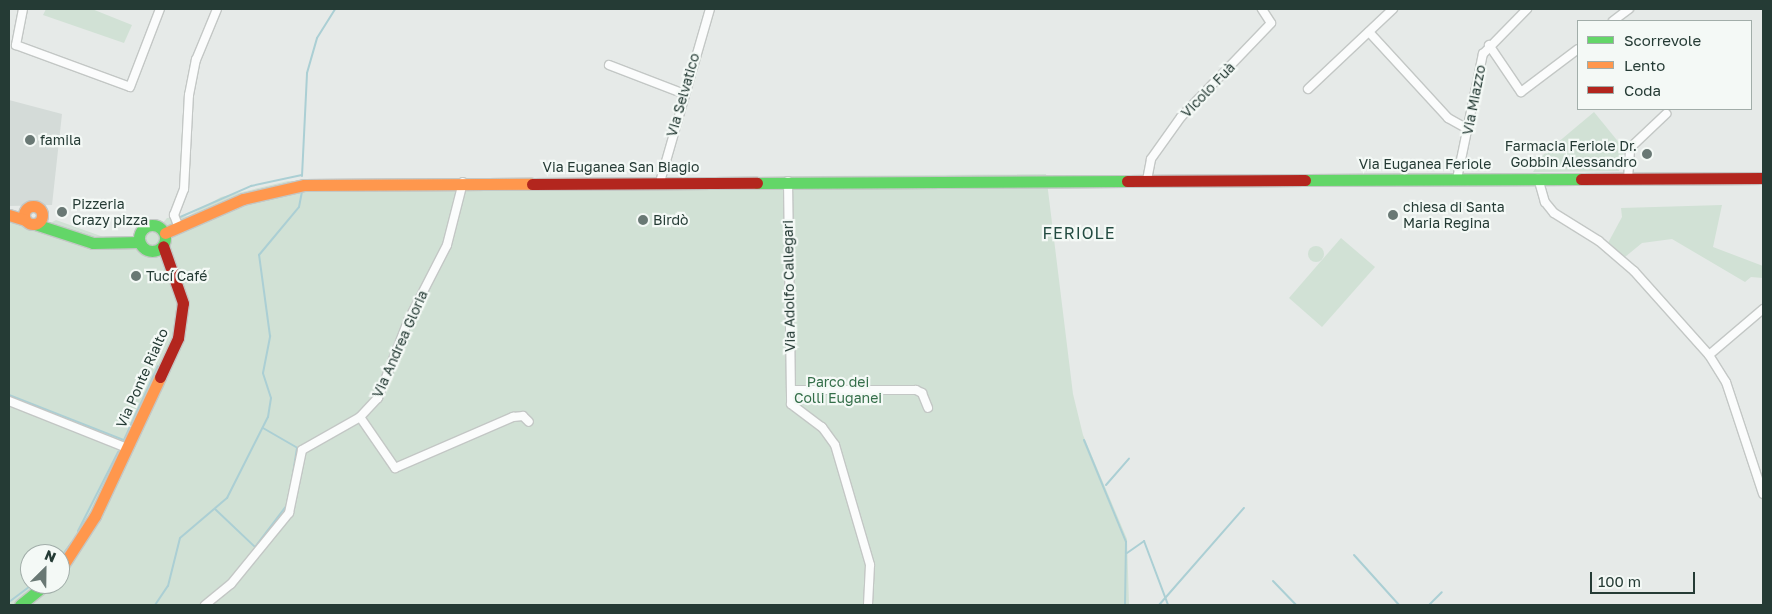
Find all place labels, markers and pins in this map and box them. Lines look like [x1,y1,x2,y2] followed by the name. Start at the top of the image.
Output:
[40,132,81,148] place label: famila
[24,134,36,146] marker: famila
[1505,138,1637,170] place label: Farmacia Feriole Dr. Gobbin Alessandro
[1641,148,1653,160] marker: Farmacia Feriole Dr. Gobbin Alessandro
[72,196,148,228] place label: Pizzeria Crazy pizza
[1403,199,1505,232] place label: chiesa di Santa Maria Regina
[56,206,68,218] marker: Pizzeria Crazy pizza
[1387,209,1399,221] marker: chiesa di Santa Maria Regina
[653,212,688,228] place label: Birdò
[637,214,649,226] marker: Birdò
[146,268,207,284] place label: Tucí Café
[130,270,142,282] marker: Tucí Café

